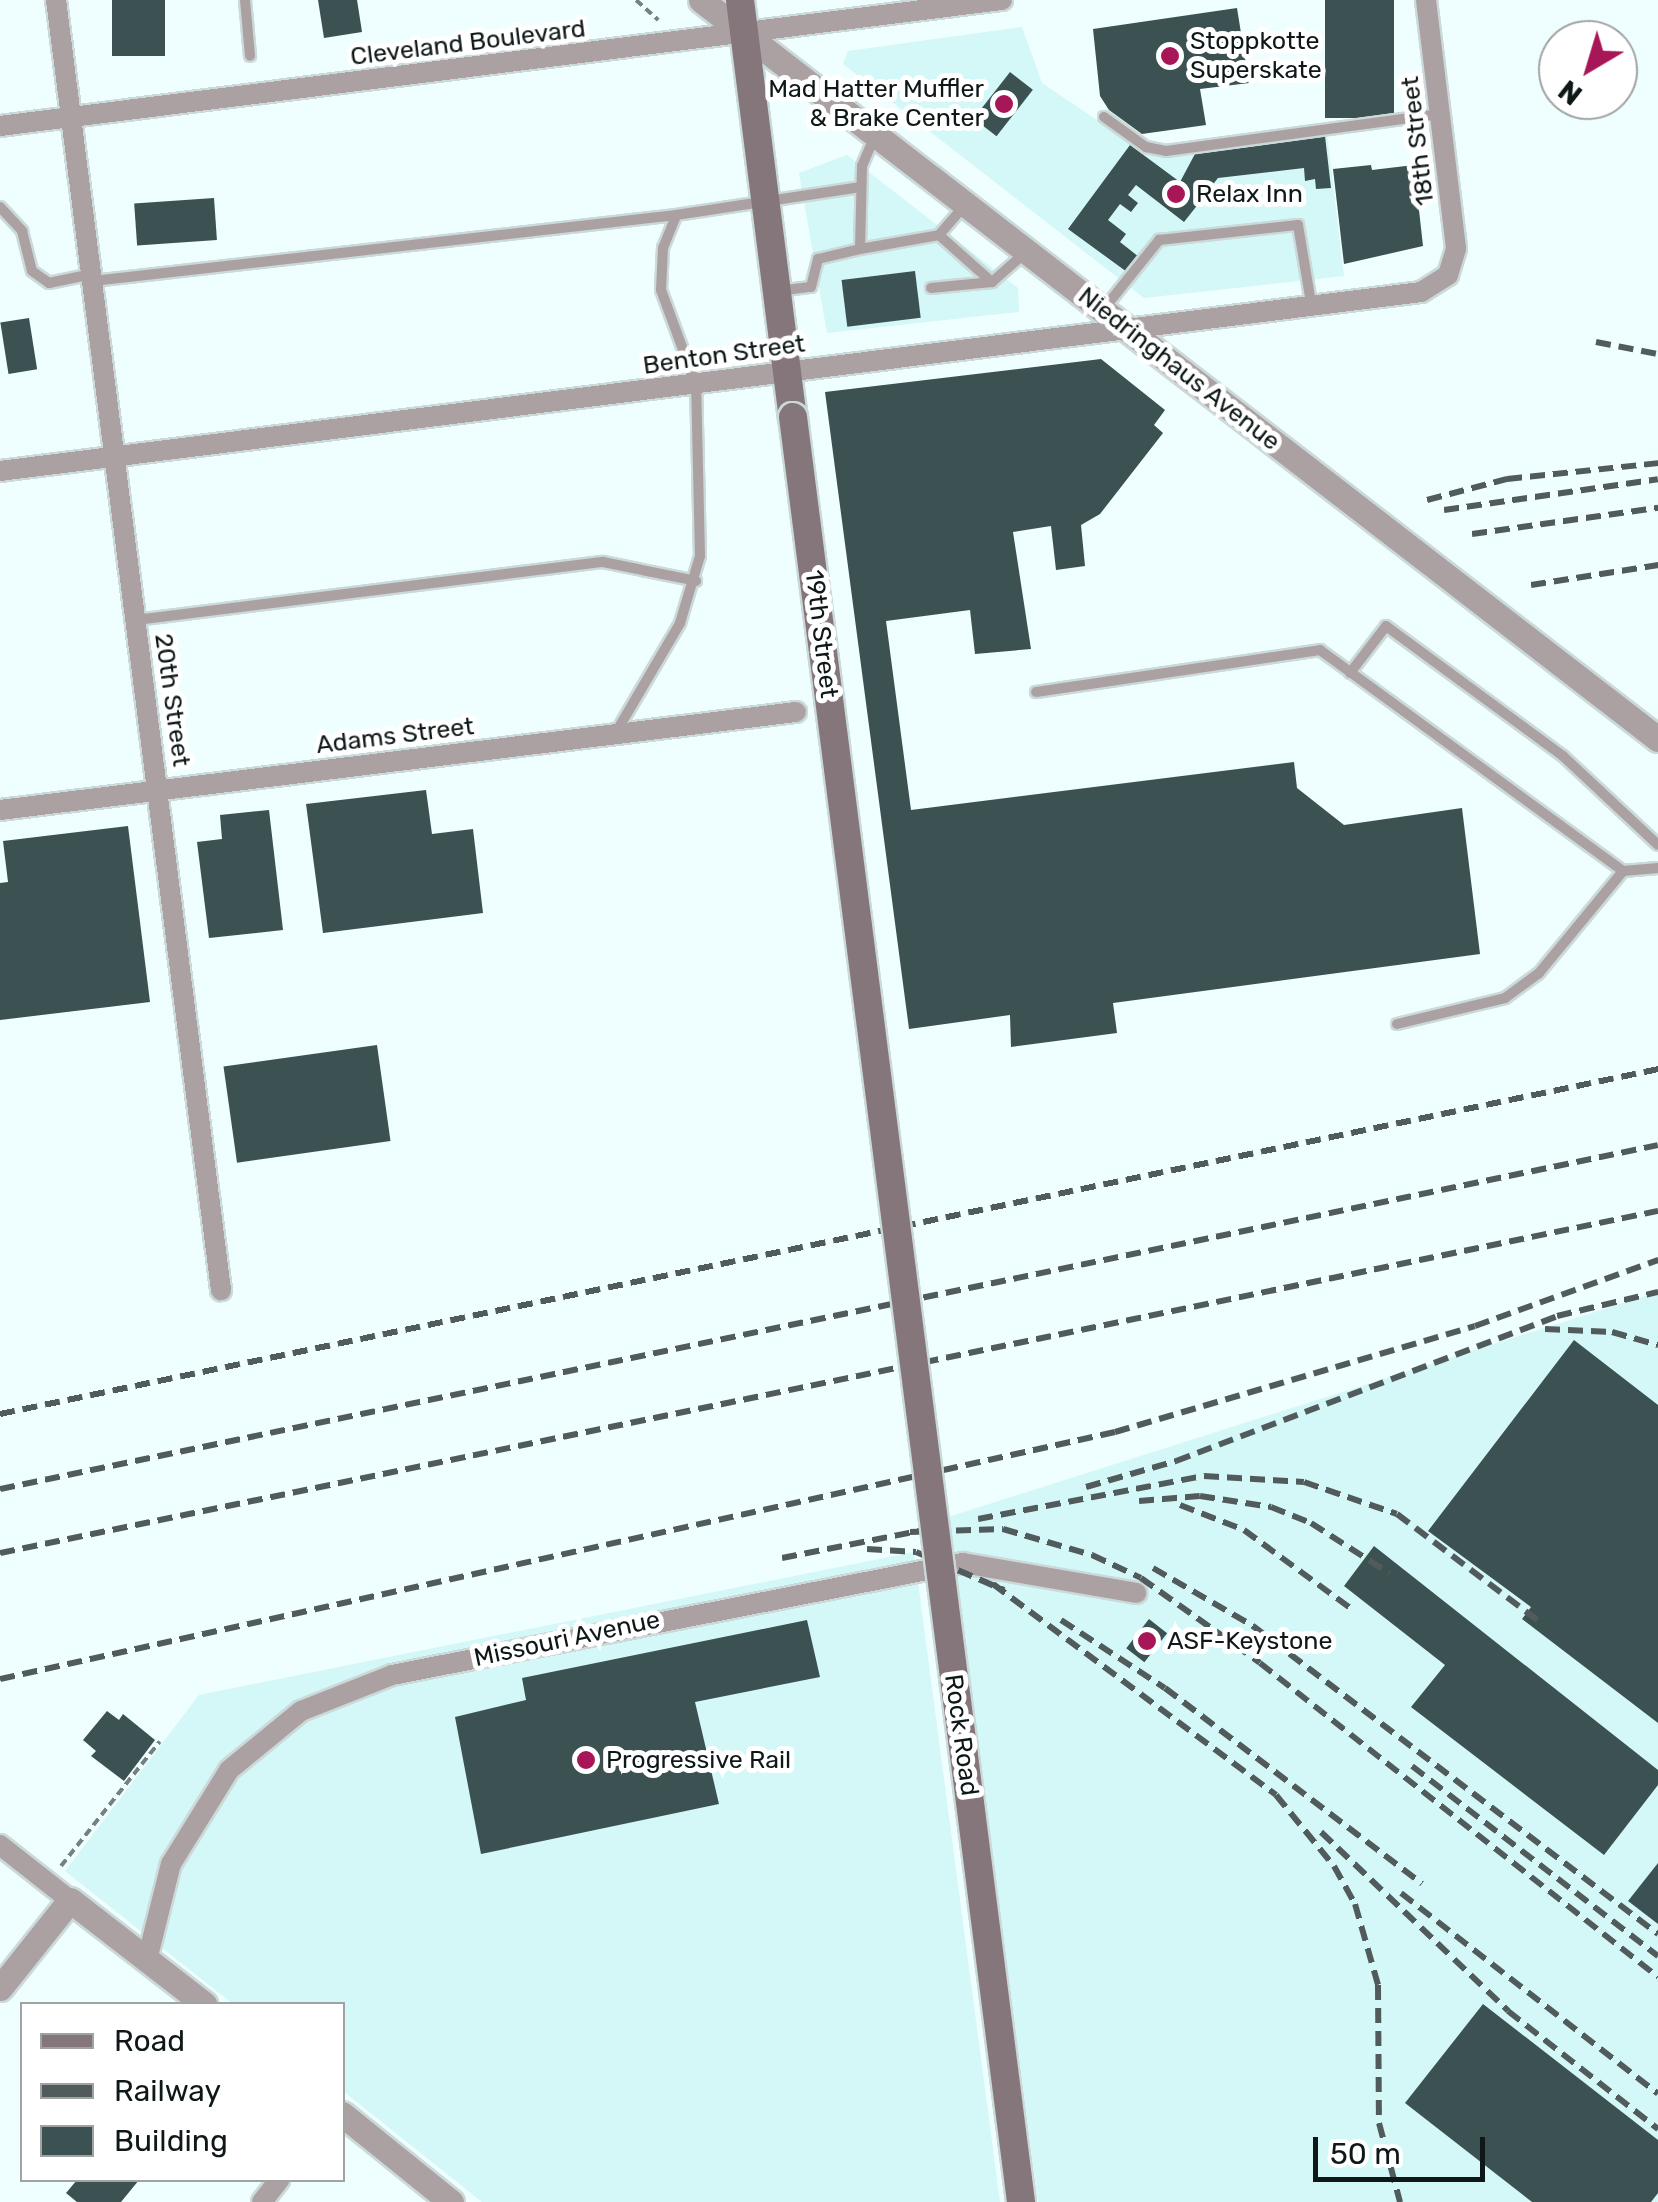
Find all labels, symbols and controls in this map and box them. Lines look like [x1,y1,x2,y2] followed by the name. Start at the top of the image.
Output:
[349,14,587,72] street label: Cleveland Boulevard
[1538,20,1638,120] north arrow
[1190,27,1322,86] place label: Stoppkotte Superskate
[1159,45,1181,67] marker: Stoppkotte Superskate
[1552,73,1589,112] text: N
[768,75,984,134] place label: Mad Hatter Muffler & Brake Center
[1395,75,1441,207] street label: 18th Street
[993,93,1015,115] marker: Mad Hatter Muffler & Brake Center
[1196,179,1303,209] place label: Relax Inn
[1165,183,1187,205] marker: Relax Inn
[1072,281,1286,457] street label: Niedringhaus Avenue
[641,329,807,381] street label: Benton Street
[798,568,844,700] street label: 19th Street
[148,632,196,768] street label: 20th Street
[314,711,476,761] street label: Adams Street
[471,1605,663,1673] street label: Missouri Avenue
[1167,1626,1333,1656] place label: ASF-Keystone
[1136,1630,1158,1652] marker: ASF-Keystone
[938,1672,984,1798] street label: Rock Road
[606,1745,791,1775] place label: Progressive Rail
[575,1749,597,1771] marker: Progressive Rail
[20,2002,345,2182] legend
[114,2023,185,2059] text: Road
[114,2073,221,2109] text: Railway
[1318,2117,1490,2179] scale bar
[114,2123,228,2159] text: Building
[1330,2136,1401,2172] text: 50 m

